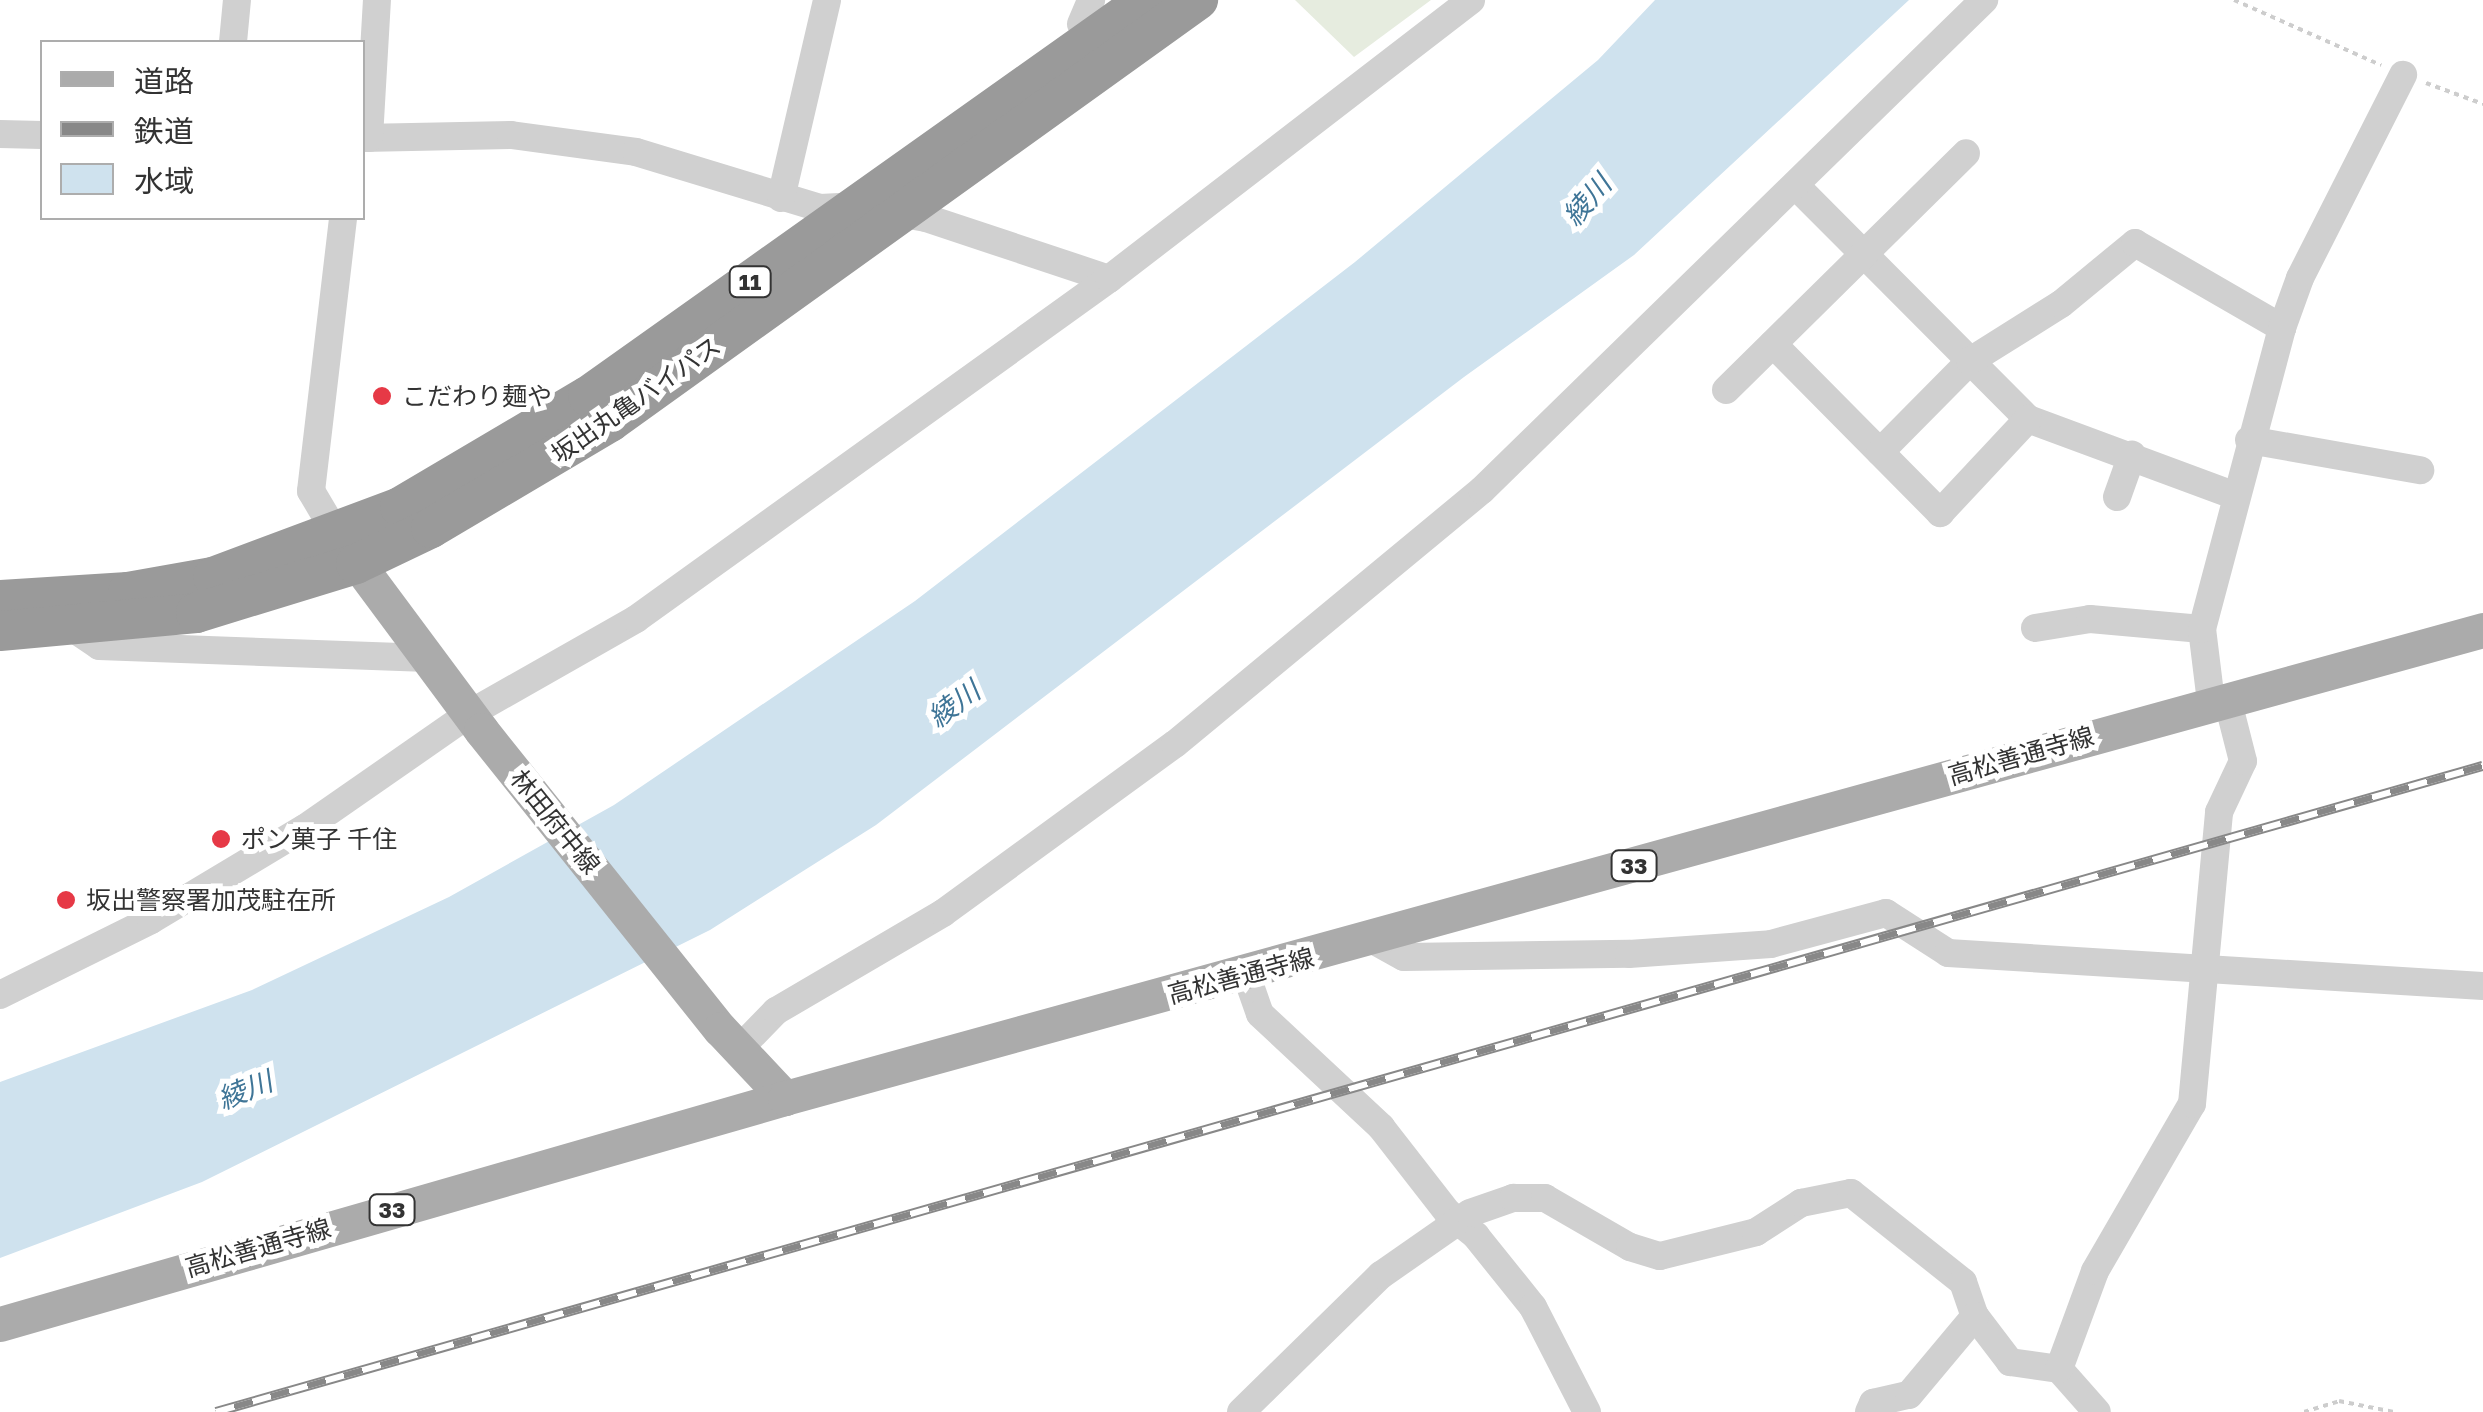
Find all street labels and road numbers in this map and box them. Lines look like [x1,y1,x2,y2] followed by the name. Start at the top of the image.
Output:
[728,265,772,299] road number: 11
[545,330,727,470] street label: 坂出丸亀バイパス
[1945,721,2097,791] street label: 高松善通寺線
[504,764,606,880] street label: 林田府中線
[1609,849,1659,883] road number: 33
[1165,942,1317,1010] street label: 高松善通寺線
[367,1193,417,1227] road number: 33
[182,1213,334,1283] street label: 高松善通寺線

